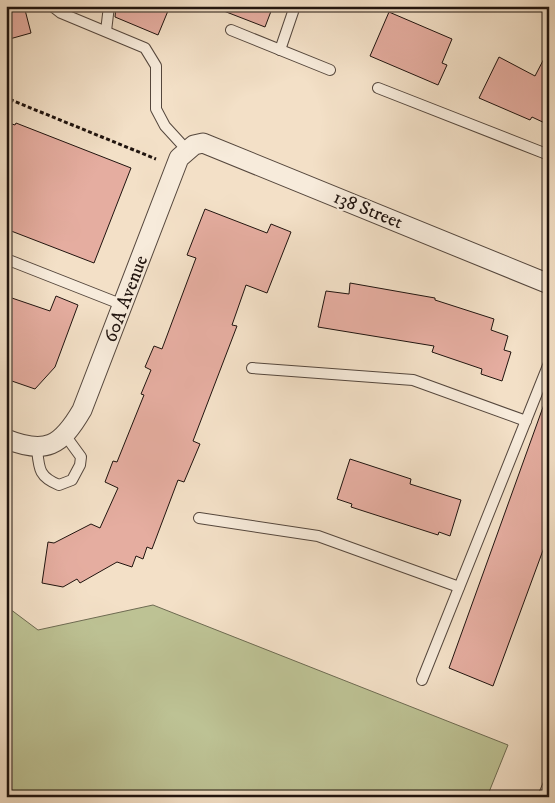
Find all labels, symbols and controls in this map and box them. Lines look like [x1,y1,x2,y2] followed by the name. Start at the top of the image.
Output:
[330,186,406,234] street label: 138 Street
[99,252,153,346] street label: 60A Avenue

